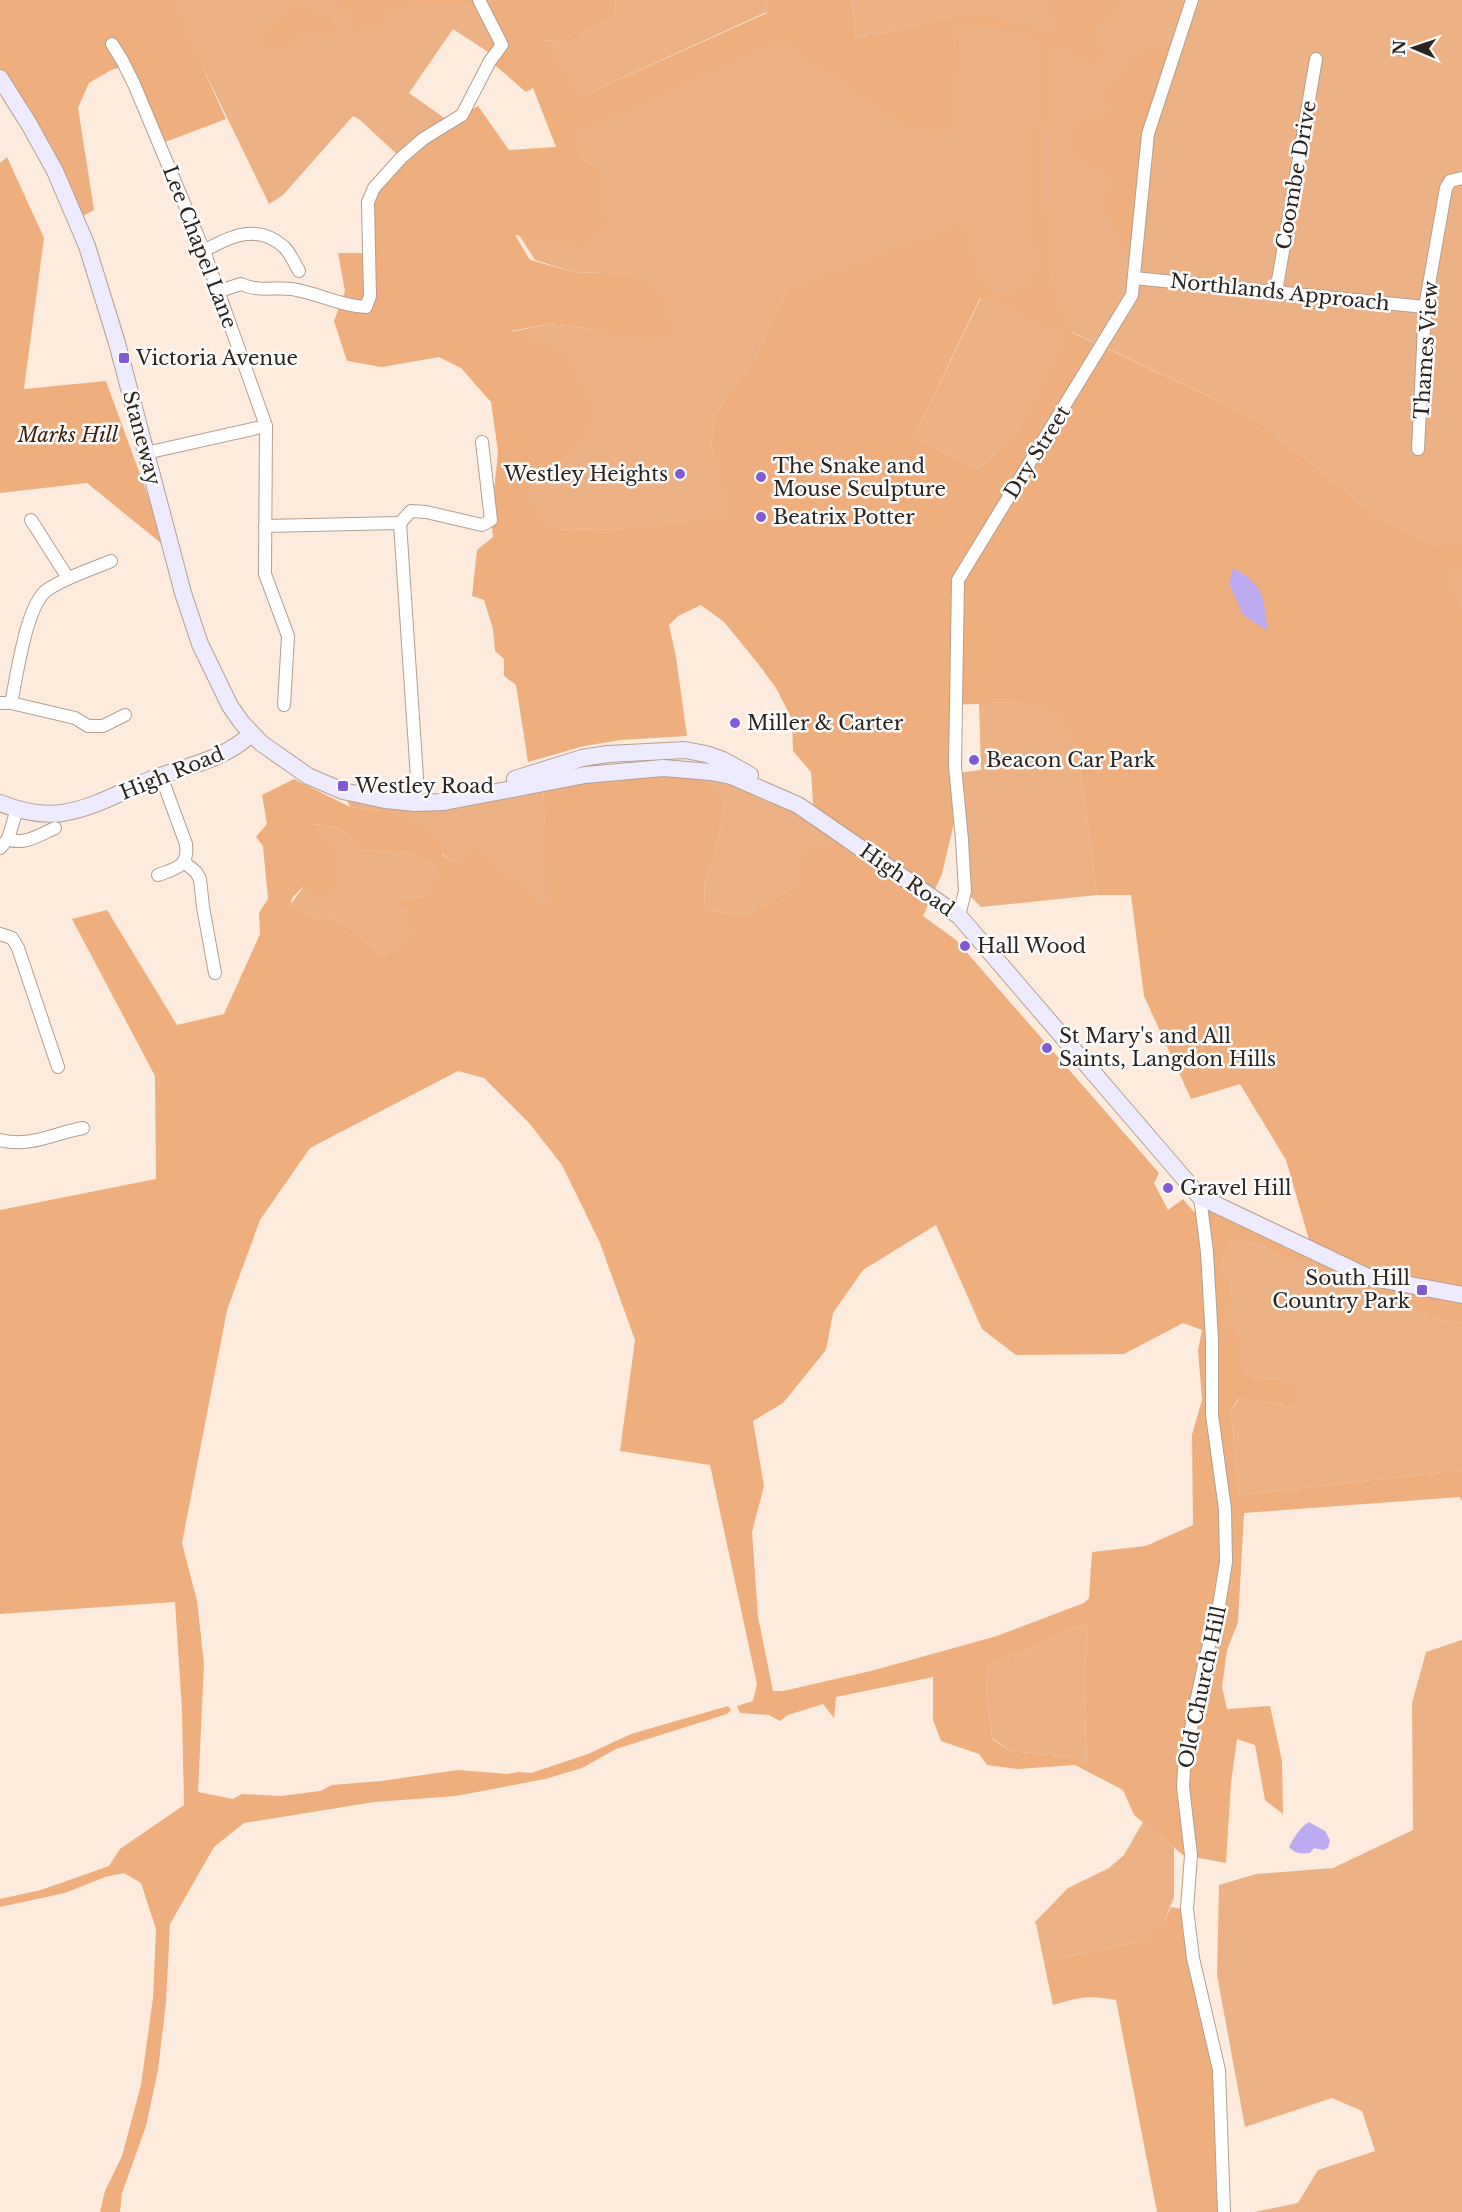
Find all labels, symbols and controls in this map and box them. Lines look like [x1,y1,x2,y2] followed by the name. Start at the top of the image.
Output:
[1384,18,1444,78] north arrow
[1389,40,1409,55] text: N
[1271,99,1321,251] street label: Coombe Drive
[158,162,242,332] street label: Lee Chapel Lane
[1169,269,1391,315] street label: Northlands Approach
[1409,280,1443,420] street label: Thames View
[135,346,298,370] place label: Victoria Avenue
[117,351,131,365] marker: Victoria Avenue
[118,388,166,488] street label: Staneway
[999,401,1075,503] street label: Dry Street
[17,423,119,447] park label: Marks Hill
[773,454,946,501] place label: The Snake and Mouse Sculpture
[503,462,668,486] place label: Westley Heights
[673,467,687,481] marker: Westley Heights
[754,470,768,484] marker: The Snake and Mouse Sculpture
[773,505,915,529] place label: Beatrix Potter
[754,510,768,524] marker: Beatrix Potter
[747,711,904,735] place label: Miller & Carter
[728,716,742,730] marker: Miller & Carter
[116,741,228,805] street label: High Road
[986,748,1156,772] place label: Beacon Car Park
[967,753,981,767] marker: Beacon Car Park
[354,774,494,798] place label: Westley Road
[336,779,350,793] marker: Westley Road
[855,839,959,921] street label: High Road
[977,934,1086,958] place label: Hall Wood
[958,939,972,953] marker: Hall Wood
[1059,1024,1276,1071] place label: St Mary's and All Saints, Langdon Hills
[1040,1041,1054,1055] marker: St Mary's and All Saints, Langdon Hills
[1180,1176,1291,1200] place label: Gravel Hill
[1161,1181,1175,1195] marker: Gravel Hill
[1272,1266,1411,1313] place label: South Hill Country Park
[1415,1283,1429,1297] marker: South Hill Country Park
[1173,1604,1231,1770] street label: Old Church Hill

